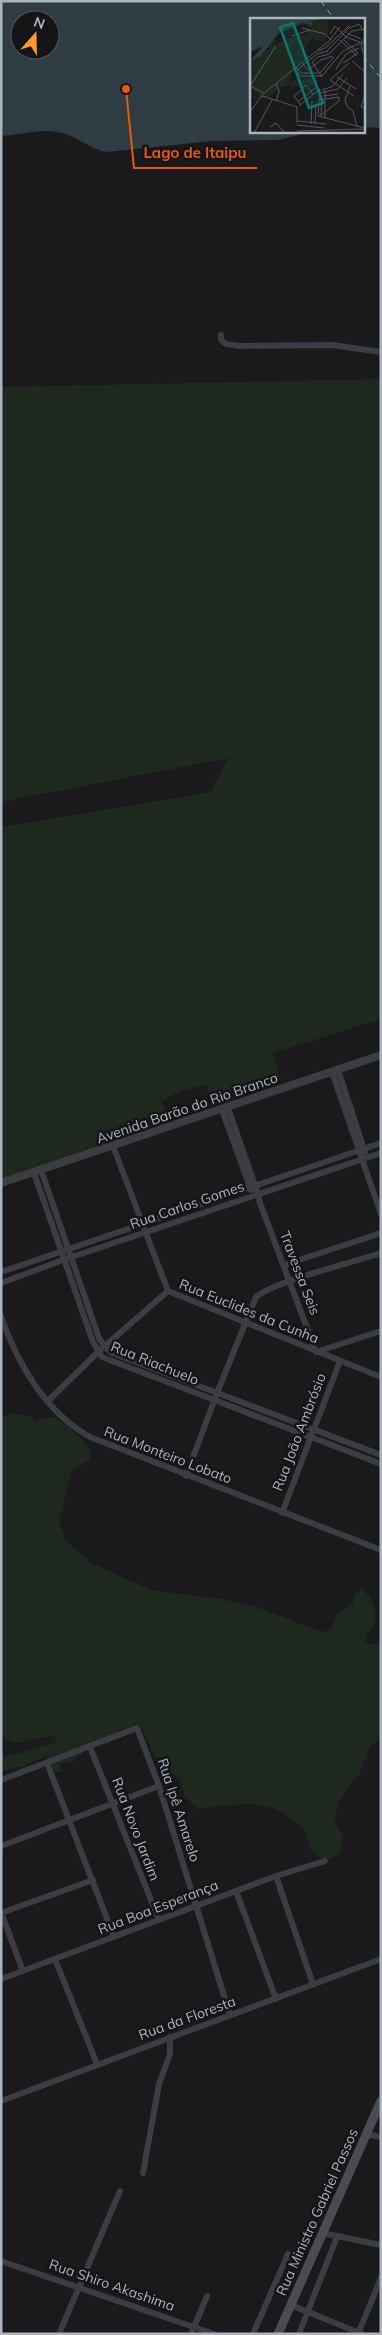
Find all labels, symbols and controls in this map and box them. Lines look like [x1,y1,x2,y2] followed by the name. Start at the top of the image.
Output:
[10,10,60,60] north arrow
[31,13,47,33] text: N
[250,18,364,132] inset map
[134,138,257,168] callout: Lago de Itaipu
[143,143,247,162] text: Lago de Itaipu
[94,1068,280,1148] street label: Avenida Barão do Rio Branco
[128,1177,247,1233] street label: Rua Carlos Gomes
[276,1229,324,1317] street label: Travessa Seis
[177,1275,321,1347] street label: Rua Euclides da Cunha
[108,1337,202,1389] street label: Rua Riachuelo
[268,1371,330,1493] street label: Rua João Ambrósio
[101,1422,235,1488] street label: Rua Monteiro Lobato
[154,1756,204,1864] street label: Rua Ipê Amarelo
[108,1775,164,1883] street label: Rua Novo Jardim
[95,1876,221,1938] street label: Rua Boa Esperança
[136,1992,238,2044] street label: Rua da Floresta
[272,2126,362,2298] street label: Rua Ministro Gabriel Passos
[47,2255,177,2315] street label: Rua Shiro Akashima

